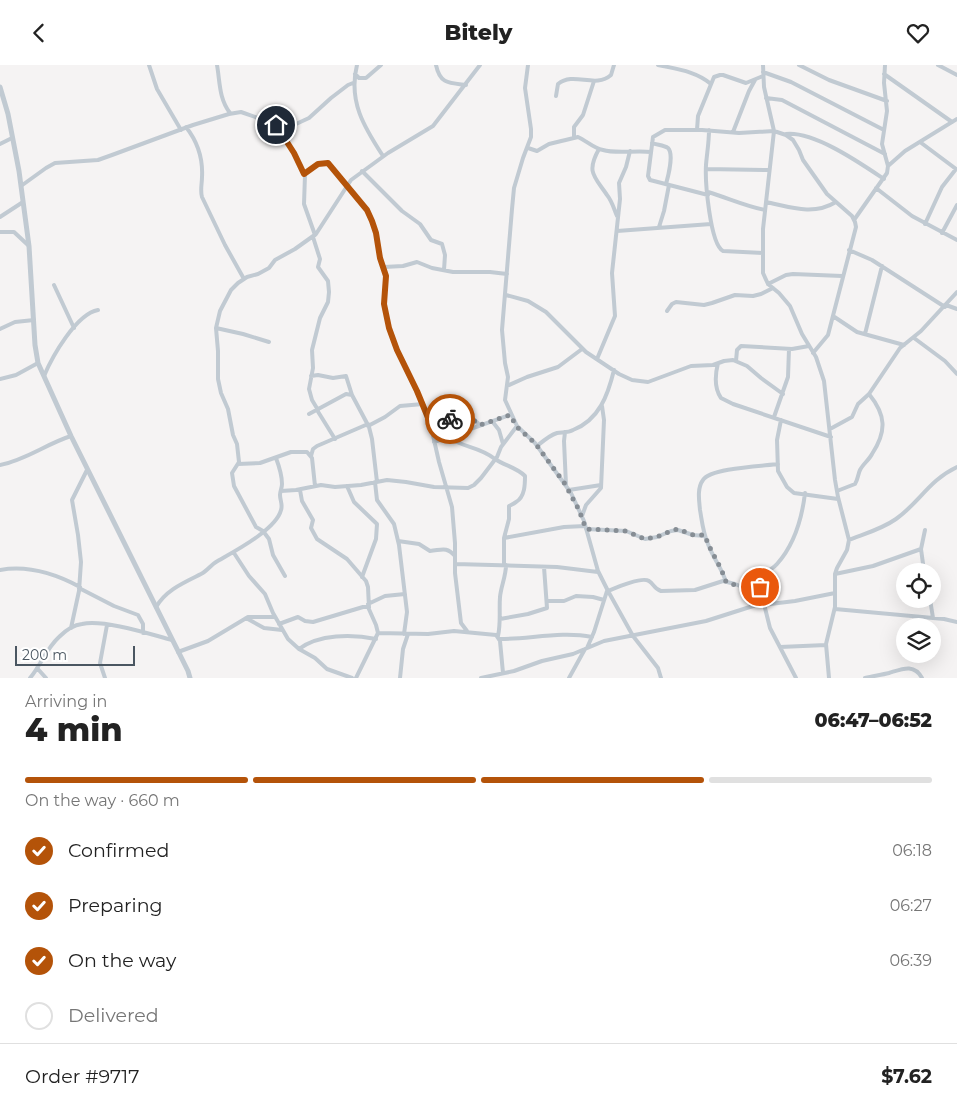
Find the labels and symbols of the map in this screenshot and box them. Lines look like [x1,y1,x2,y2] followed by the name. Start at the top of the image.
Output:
[255,104,297,146] pin
[425,394,475,444] courier
[739,566,781,608] pin
[15,643,135,666] scale bar

